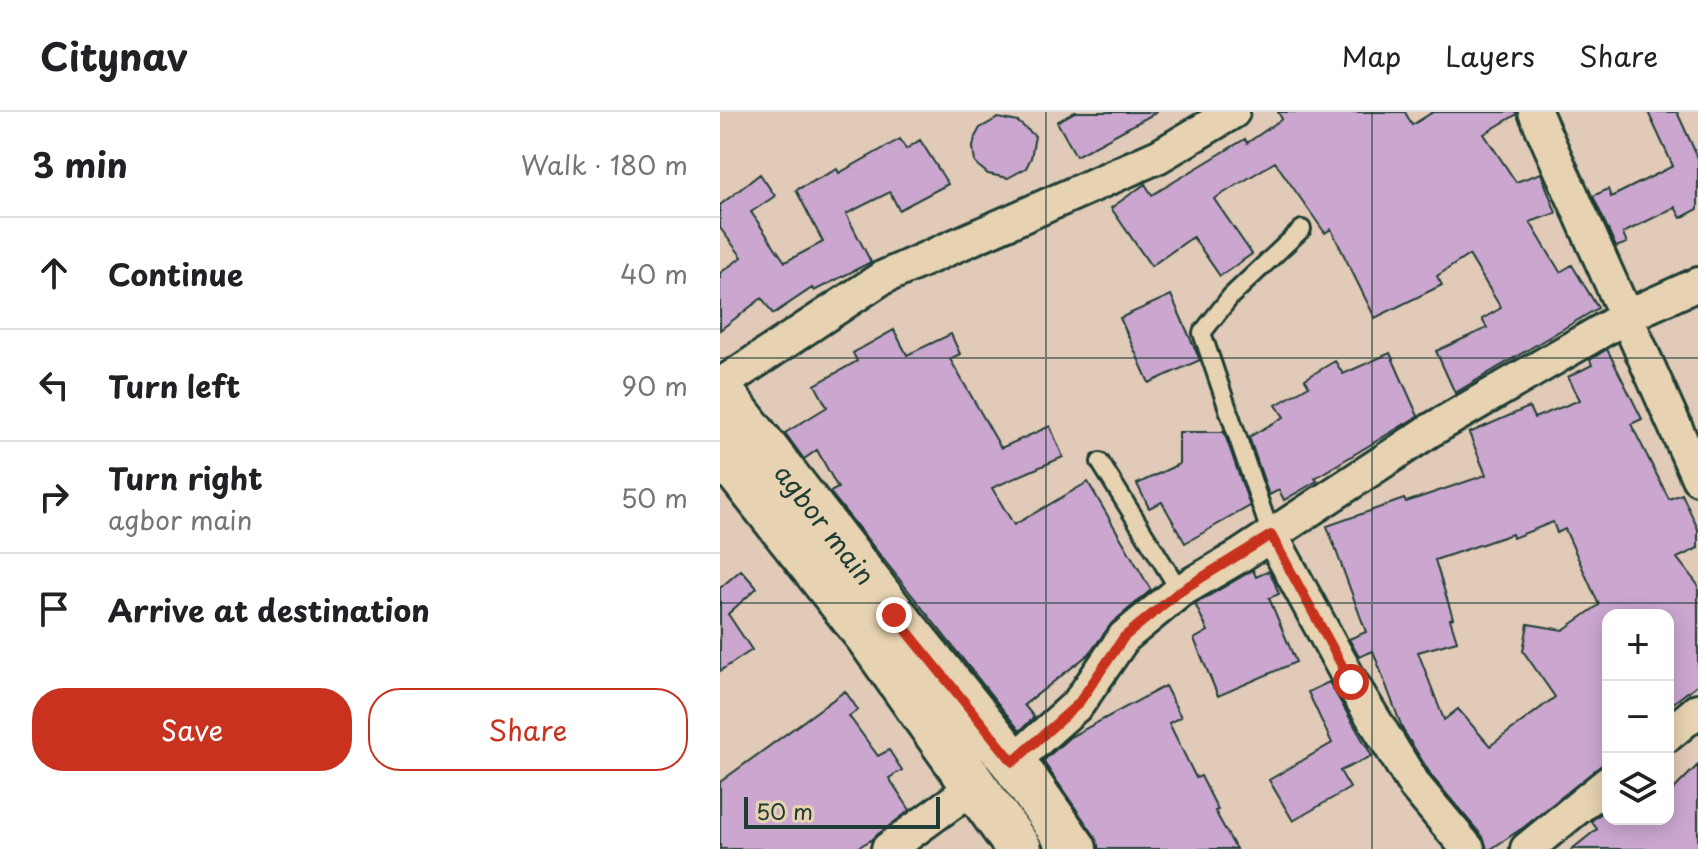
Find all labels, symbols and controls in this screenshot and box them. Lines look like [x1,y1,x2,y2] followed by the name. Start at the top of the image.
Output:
[40,27,188,84] text: Citynav
[1341,34,1401,77] text: Map
[1445,34,1535,77] text: Layers
[1579,34,1658,77] text: Share
[32,138,128,190] text: 3 min
[521,145,688,184] text: Walk · 180 m
[32,251,76,295] icon: ahead
[108,251,243,296] text: Continue
[620,254,688,293] text: 40 m
[32,363,76,407] icon: left
[108,363,240,408] text: Turn left
[621,366,688,405] text: 90 m
[108,455,263,500] text: Turn right
[765,455,885,593] street label: agbor main
[32,475,76,519] icon: right
[621,478,688,517] text: 50 m
[108,500,252,539] text: agbor main
[32,587,76,631] icon: arrive
[108,587,430,632] text: Arrive at destination
[876,597,912,633] route end
[1602,609,1674,825] map controls
[1602,609,1674,681] button: +
[1333,664,1369,700] route start
[1602,681,1674,753] button: −
[32,688,352,771] button: Save
[368,688,688,771] button: Share
[1602,753,1674,825] button: layers
[744,793,940,829] scale bar
[756,794,813,827] text: 50 m

